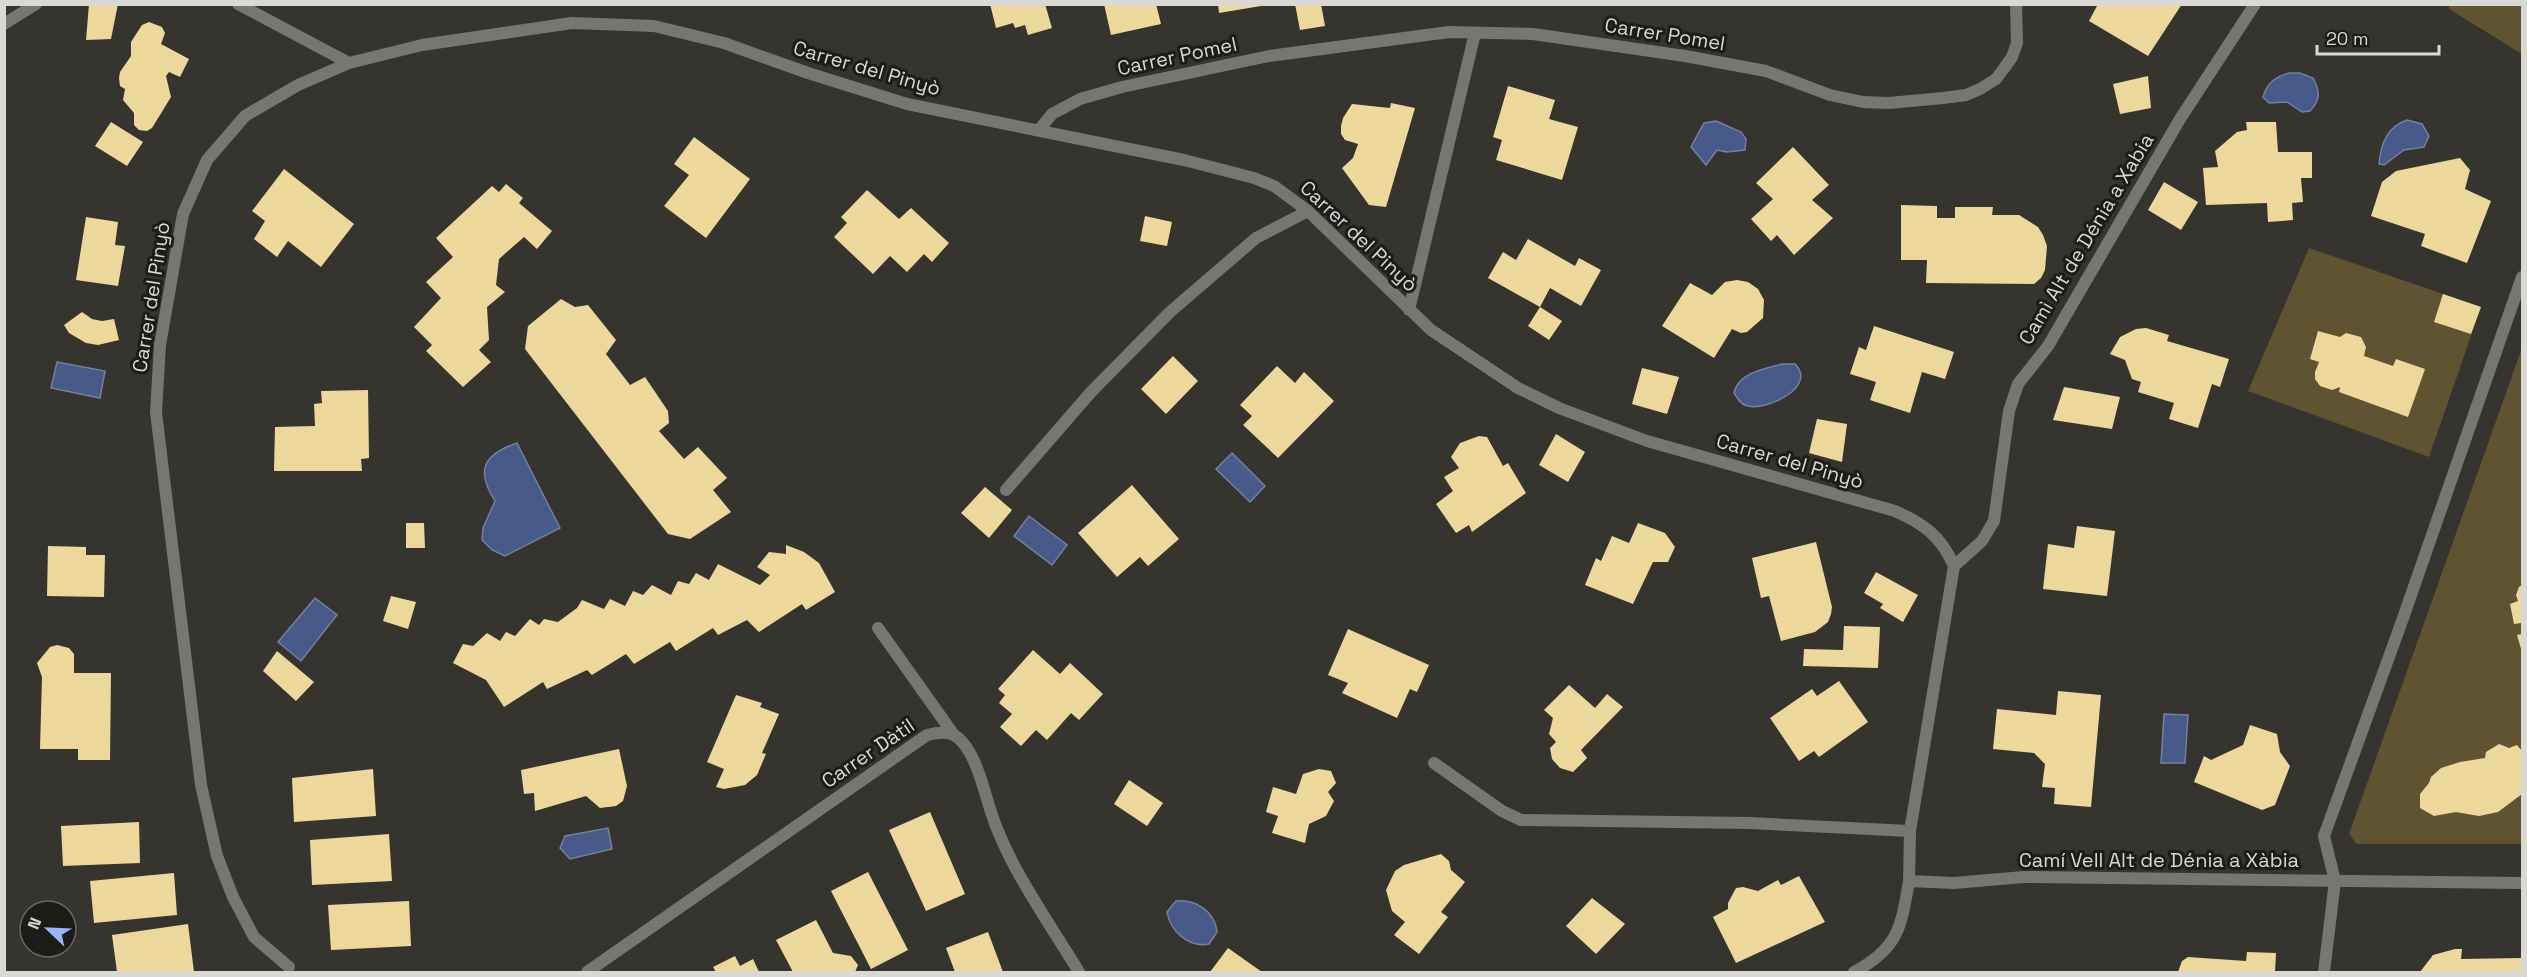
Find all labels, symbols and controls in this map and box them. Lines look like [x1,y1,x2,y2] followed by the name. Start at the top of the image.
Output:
[1603,12,1727,56] street label: Carrer Pomel
[2317,18,2438,56] scale bar
[2326,27,2369,50] text: 20 m
[1115,31,1239,81] street label: Carrer Pomel
[790,35,944,101] street label: Carrer del Pinyò
[2013,129,2159,349] street label: Camì Alt de Dénia a Xabia
[1295,175,1423,297] street label: Carrer del Pinyò
[126,220,176,374] street label: Carrer del Pinyò
[1713,428,1867,494] street label: Carrer del Pinyò
[816,712,920,794] street label: Carrer Dàtil
[2019,847,2299,873] street label: Camí Vell Alt de Dénia a Xàbia
[18,899,78,959] north arrow
[23,914,46,932] text: N

